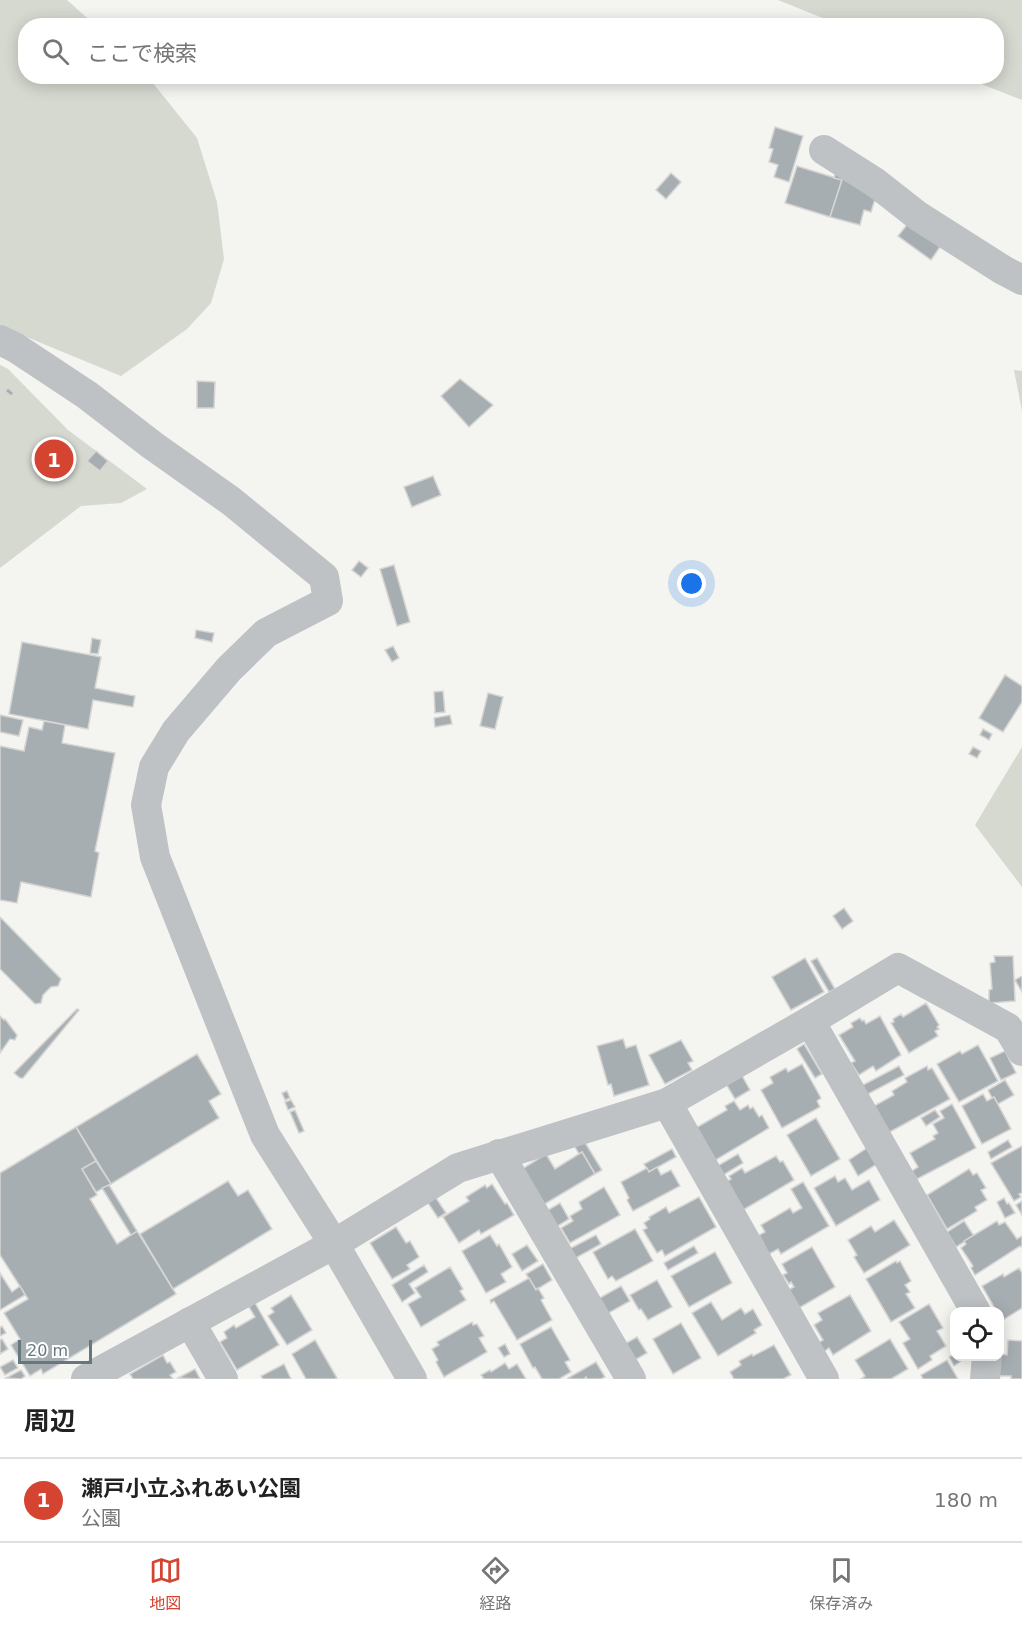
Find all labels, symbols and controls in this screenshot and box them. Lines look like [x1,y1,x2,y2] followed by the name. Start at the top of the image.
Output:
[18,18,1004,84] search box
[39,35,72,68] icon: search
[87,41,197,66] text: ここで検索
[34,436,74,482] pin: 1
[677,569,706,598] your location
[950,1307,1004,1361] map controls
[950,1307,1004,1361] button: locate
[18,1337,92,1364] scale bar
[27,1341,68,1360] text: 20 m
[24,1406,76,1436] text: 周辺
[81,1476,301,1501] text: 瀬戸小立ふれあい公園
[37,1488,50,1512] text: 1
[934,1488,998,1512] text: 180 m
[81,1506,121,1530] text: 公園
[149,1554,182,1614] tab: 地図
[479,1554,512,1614] tab: 経路
[809,1554,873,1614] tab: 保存済み

